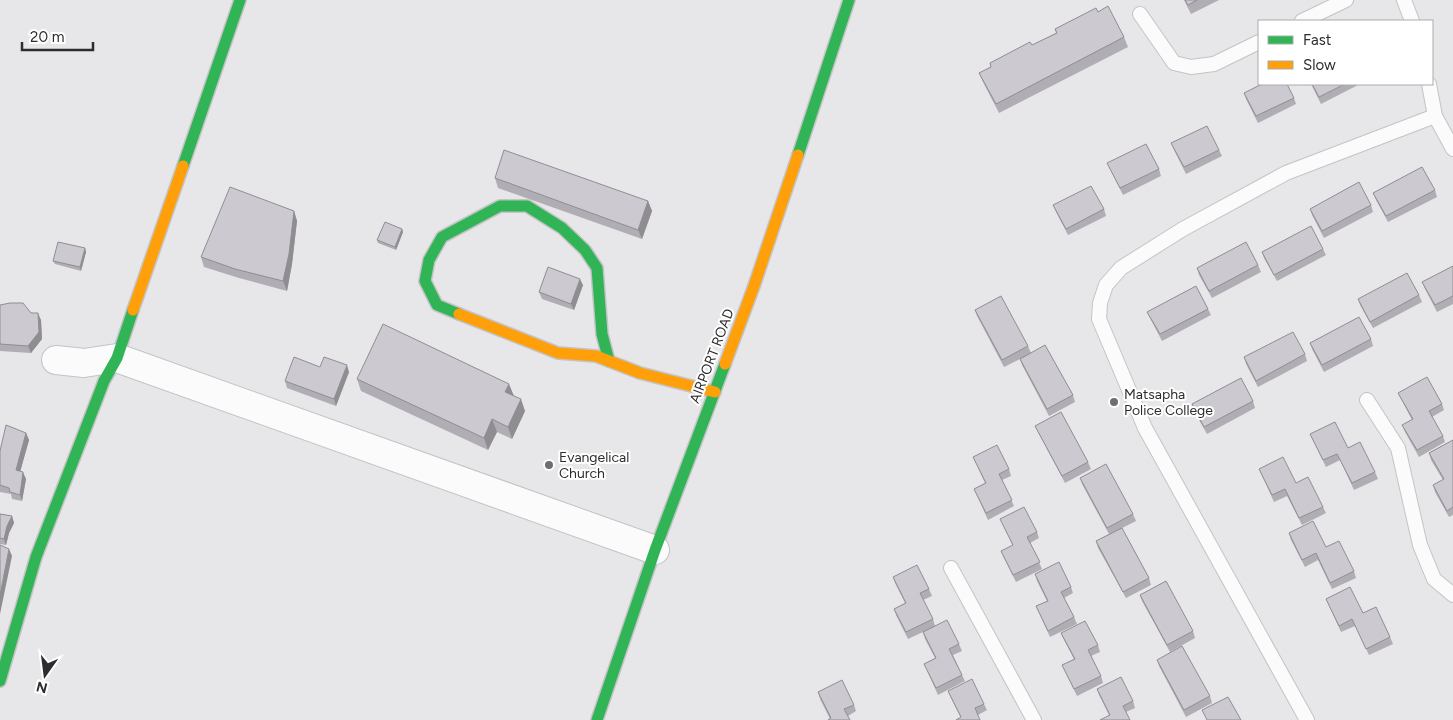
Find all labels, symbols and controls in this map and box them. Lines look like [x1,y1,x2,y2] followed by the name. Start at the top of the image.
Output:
[22,20,94,52] scale bar
[1258,20,1433,85] legend
[30,28,64,46] text: 20 m
[1303,31,1332,49] text: Fast
[1303,56,1336,74] text: Slow
[686,306,738,406] street label: AIRPORT ROAD
[1124,386,1213,419] place label: Matsapha Police College
[1108,396,1120,408] marker: Matsapha Police College
[559,449,629,482] place label: Evangelical Church
[543,459,555,471] marker: Evangelical Church
[20,650,70,700] north arrow
[35,678,49,697] text: N

